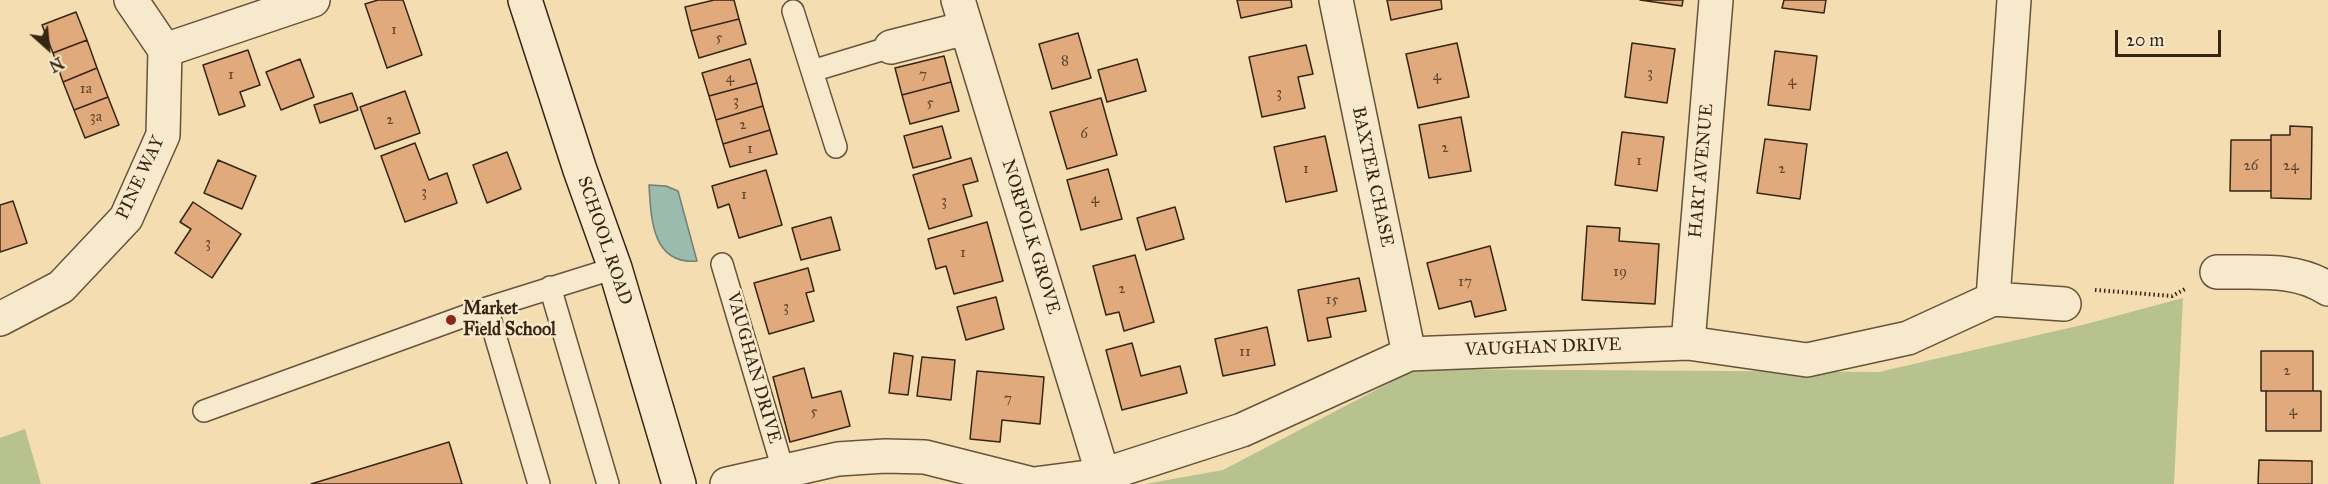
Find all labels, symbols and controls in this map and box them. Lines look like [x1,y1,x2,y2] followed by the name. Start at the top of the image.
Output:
[18,18,78,78] north arrow
[2118,18,2224,56] scale bar
[391,21,397,39] house number: 1
[716,29,722,47] house number: 5
[2126,29,2164,51] text: 20 m
[1061,52,1069,70] house number: 8
[46,53,67,76] text: N
[1647,64,1653,82] house number: 3
[228,66,234,84] house number: 1
[919,66,927,84] house number: 7
[1433,67,1441,85] house number: 4
[726,69,734,87] house number: 4
[1788,72,1796,90] house number: 4
[80,80,92,98] house number: 1a
[1276,84,1282,102] house number: 3
[733,92,739,110] house number: 3
[927,94,933,112] house number: 5
[1685,103,1719,239] street label: HART AVENUE
[1347,105,1397,249] street label: BAXTER CHASE
[90,108,102,126] house number: 3a
[386,111,394,129] house number: 2
[739,116,747,134] house number: 2
[1080,125,1088,143] house number: 6
[112,133,170,223] street label: PINE WAY
[1441,139,1449,157] house number: 2
[747,140,753,158] house number: 1
[1636,152,1642,170] house number: 1
[996,157,1064,317] street label: NORFOLK GROVE
[2243,157,2259,175] house number: 26
[2283,157,2299,175] house number: 24
[1303,160,1309,178] house number: 1
[1778,160,1786,178] house number: 2
[572,174,636,308] street label: SCHOOL ROAD
[421,183,427,201] house number: 3
[741,186,747,204] house number: 1
[1091,190,1099,208] house number: 4
[941,192,947,210] house number: 3
[205,234,211,252] house number: 3
[960,244,966,262] house number: 1
[1613,263,1627,281] house number: 19
[1458,273,1472,291] house number: 17
[1118,280,1126,298] house number: 2
[721,290,785,446] street label: VAUGHAN DRIVE
[1326,291,1338,309] house number: 15
[783,298,789,316] house number: 3
[463,299,556,342] place label: Market Field School
[444,313,458,327] marker: Market Field School
[1464,334,1622,362] street label: VAUGHAN DRIVE
[1239,343,1251,361] house number: 11
[2283,362,2291,380] house number: 2
[1004,390,1012,408] house number: 7
[2289,402,2297,420] house number: 4
[811,403,817,421] house number: 5

